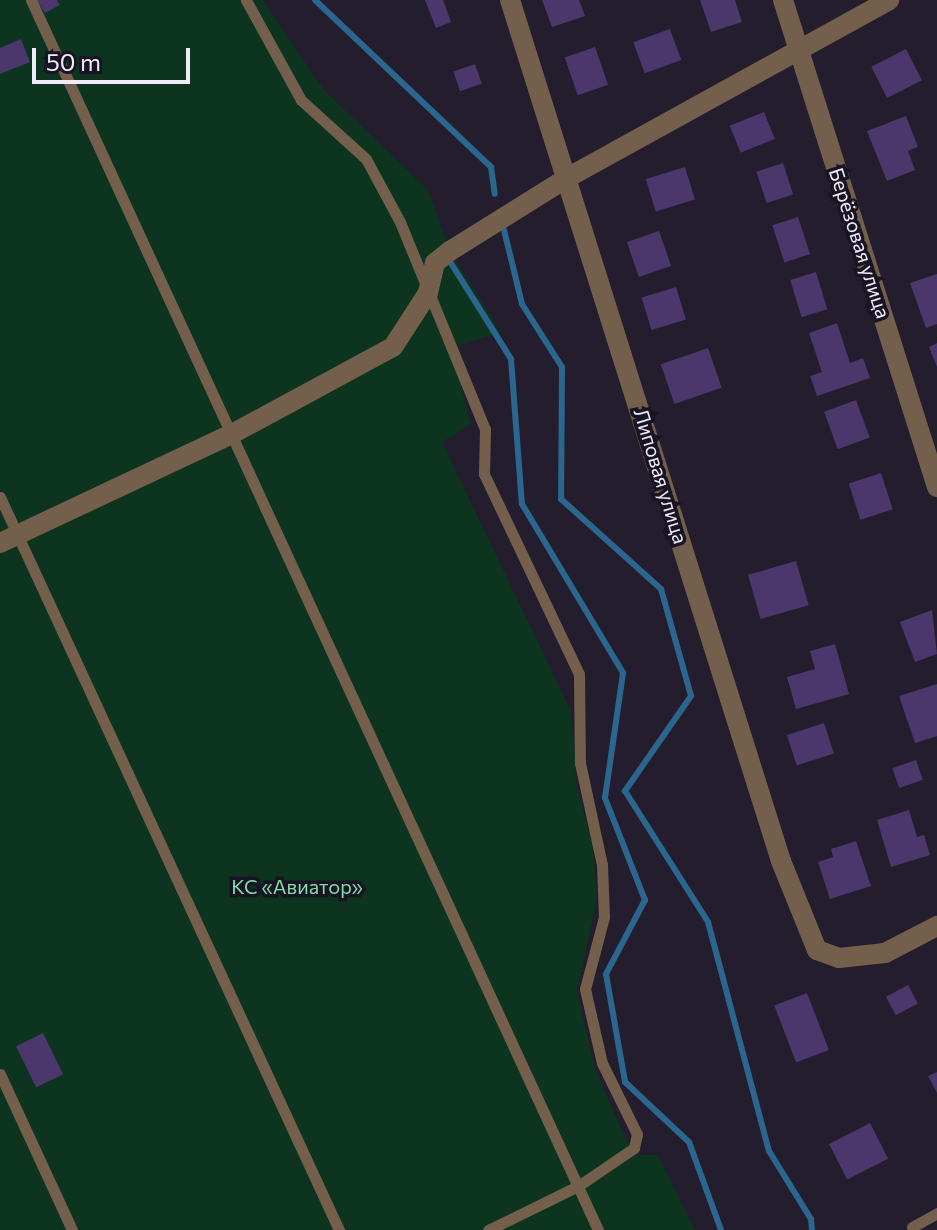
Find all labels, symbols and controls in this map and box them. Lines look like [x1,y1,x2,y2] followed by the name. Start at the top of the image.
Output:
[36,32,194,82] scale bar
[46,47,101,76] text: 50 m
[824,165,896,321] street label: Берёзовая улица
[629,406,693,546] street label: Липовая улица
[231,874,363,898] park label: КС «Авиатор»

